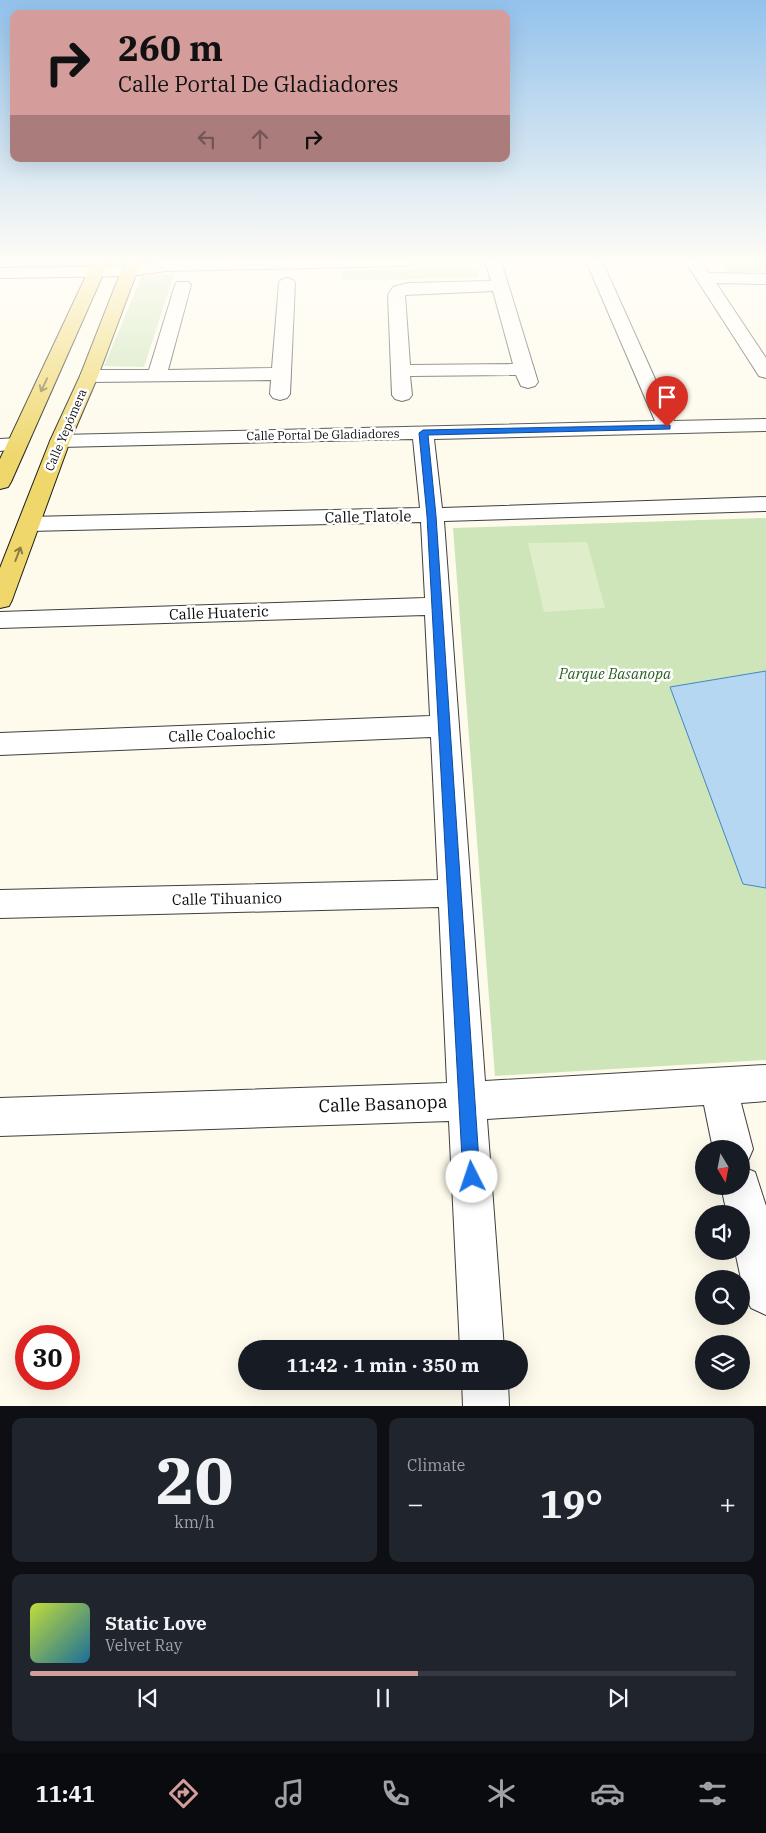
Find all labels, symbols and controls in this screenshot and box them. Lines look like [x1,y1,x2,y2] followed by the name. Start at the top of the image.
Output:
[118,25,223,71] text: 260 m
[35,30,100,95] icon: right
[118,69,399,98] text: Calle Portal De Gladiadores
[193,125,221,153] icon: left
[246,125,274,153] icon: ahead
[299,125,327,153] icon: right
[646,376,688,427] pin
[39,377,49,392] one-way arrow
[653,383,681,411] icon: arrive
[41,386,90,473] street label: Calle Yepómera
[246,426,400,443] street label: Calle Portal De Gladiadores
[324,506,412,527] street label: Calle Tlatole
[14,547,23,562] one-way arrow
[169,601,269,624] street label: Calle Huateric
[558,664,672,683] park label: Parque Basanopa
[168,723,276,746] street label: Calle Coalochic
[172,888,282,909] street label: Calle Tihuanico
[318,1090,448,1117] street label: Calle Basanopa
[695,1140,750,1195] north arrow
[695,1140,750,1390] map controls
[445,1150,497,1202] position arrow
[695,1205,750,1260] button: sound
[695,1270,750,1325] button: search
[15,1325,80,1390] speed limit sign: 30
[695,1335,750,1390] button: layers
[287,1353,479,1377] text: 11:42 · 1 min · 350 m
[155,1437,234,1522] text: 20
[407,1455,465,1475] text: Climate
[540,1479,603,1528] text: 19°
[407,1485,424,1522] text: −
[719,1485,736,1522] text: +
[174,1512,215,1532] text: km/h
[105,1611,207,1635] text: Static Love
[105,1635,182,1655] text: Velvet Ray
[134,1684,162,1712] icon: previous
[369,1684,397,1712] icon: pause
[604,1684,632,1712] icon: next
[166,1776,201,1811] icon: directions
[272,1776,307,1811] icon: music
[378,1776,413,1811] icon: phone
[484,1776,519,1811] icon: climate
[590,1776,625,1811] icon: car
[695,1776,730,1811] icon: filters
[35,1779,95,1808] text: 11:41

